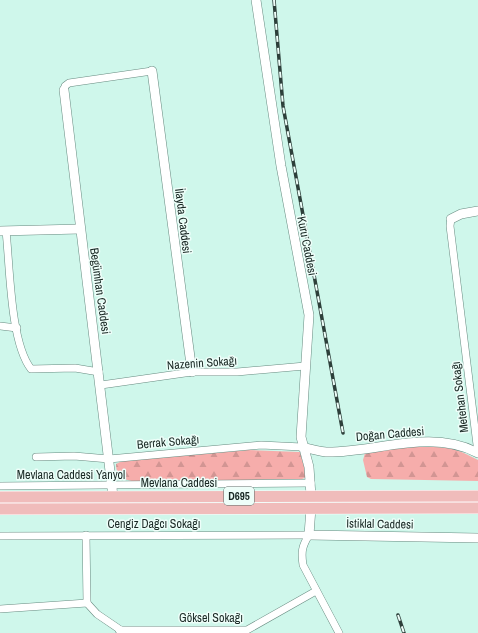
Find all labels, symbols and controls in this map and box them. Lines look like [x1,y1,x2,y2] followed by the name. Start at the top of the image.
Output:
[171,187,195,255] street label: İlayda Caddesi
[293,215,321,277] street label: Kuru Caddesi
[86,247,114,335] street label: Begümhan Caddesi
[167,353,237,373] street label: Nazenin Sokağı
[448,360,472,434] street label: Metehan Sokağı
[355,423,425,445] street label: Doğan Caddesi
[136,431,200,453] street label: Berrak Sokağı
[17,467,125,483] street label: Mevlana Caddesi Yanyol
[141,475,217,491] street label: Mevlana Caddesi
[224,487,254,505] road number: D695
[346,515,414,533] street label: İstiklal Caddesi
[108,516,201,532] street label: Cengiz Dağcı Sokağı
[179,610,243,626] street label: Göksel Sokağı

